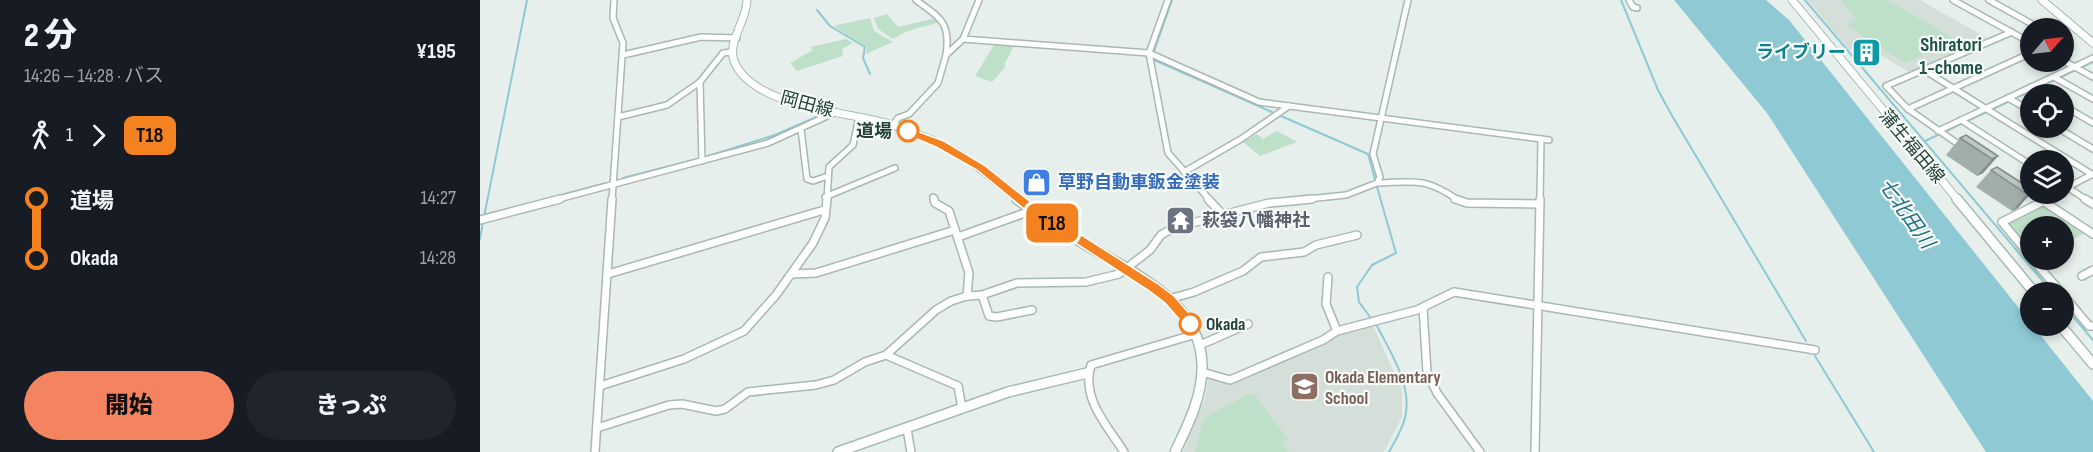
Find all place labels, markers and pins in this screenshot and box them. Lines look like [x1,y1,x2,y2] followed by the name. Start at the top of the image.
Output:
[1851,36,1883,68] building icon: ライブリー
[1756,42,1846,63] place label: ライブリー
[897,120,919,142] marker: 道場
[856,121,892,142] place label: 道場
[1021,166,1053,198] shop icon: 草野自動車鈑金塗装
[1058,172,1220,193] place label: 草野自動車鈑金塗装
[1165,204,1197,236] temple icon: 萩袋八幡神社
[1202,210,1310,231] place label: 萩袋八幡神社
[1179,313,1201,335] marker: Okada
[1206,314,1245,335] place label: Okada
[1325,367,1441,409] place label: Okada Elementary School
[1288,371,1320,403] school or university icon: Okada Elementary School

